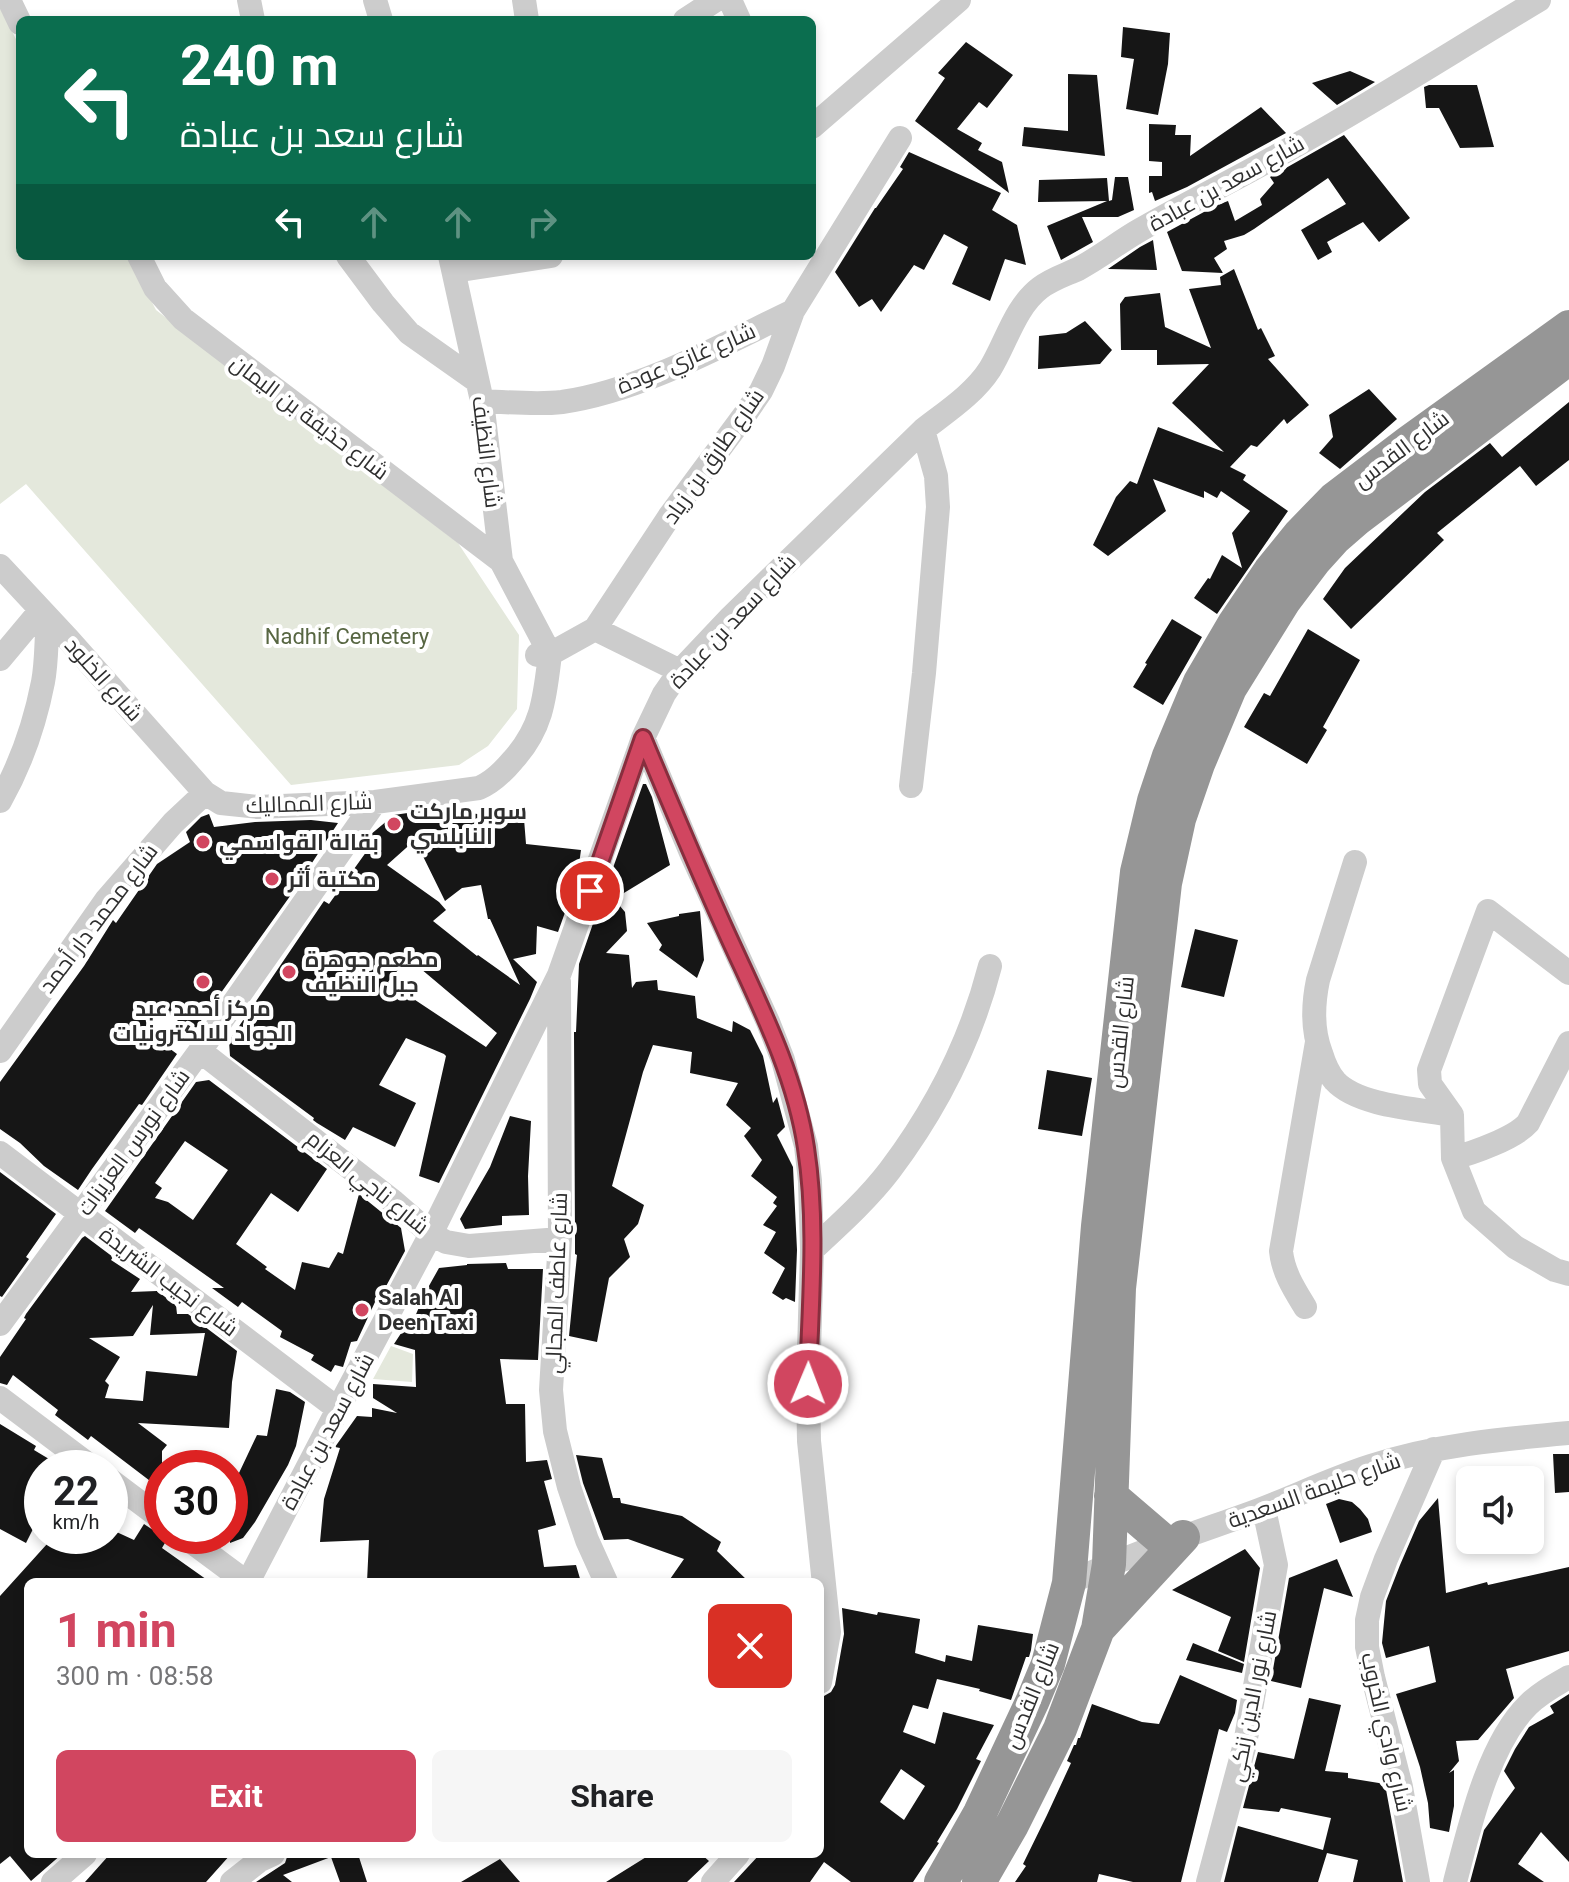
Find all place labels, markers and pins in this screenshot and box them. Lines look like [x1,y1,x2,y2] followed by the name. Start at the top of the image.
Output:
[410,799,527,854] place label: سوبر ماركت النابلسي
[385,815,403,833] marker: سوبر ماركت النابلسي
[219,830,379,860] place label: بقالة القواسمي
[194,833,212,851] marker: بقالة القواسمي
[556,857,624,925] pin
[287,865,377,893] place label: مكتبة أثر
[263,870,281,888] marker: مكتبة أثر
[305,947,439,998] place label: مطعم جوهرة جبل النظيف
[280,963,298,981] marker: مطعم جوهرة جبل النظيف
[194,973,212,991] marker: مركز أحمد عبد الجواد للالكترونيات
[113,994,293,1047] place label: مركز أحمد عبد الجواد للالكترونيات
[378,1285,474,1335] place label: Salah Al Deen Taxi
[353,1301,371,1319] marker: Salah Al Deen Taxi

